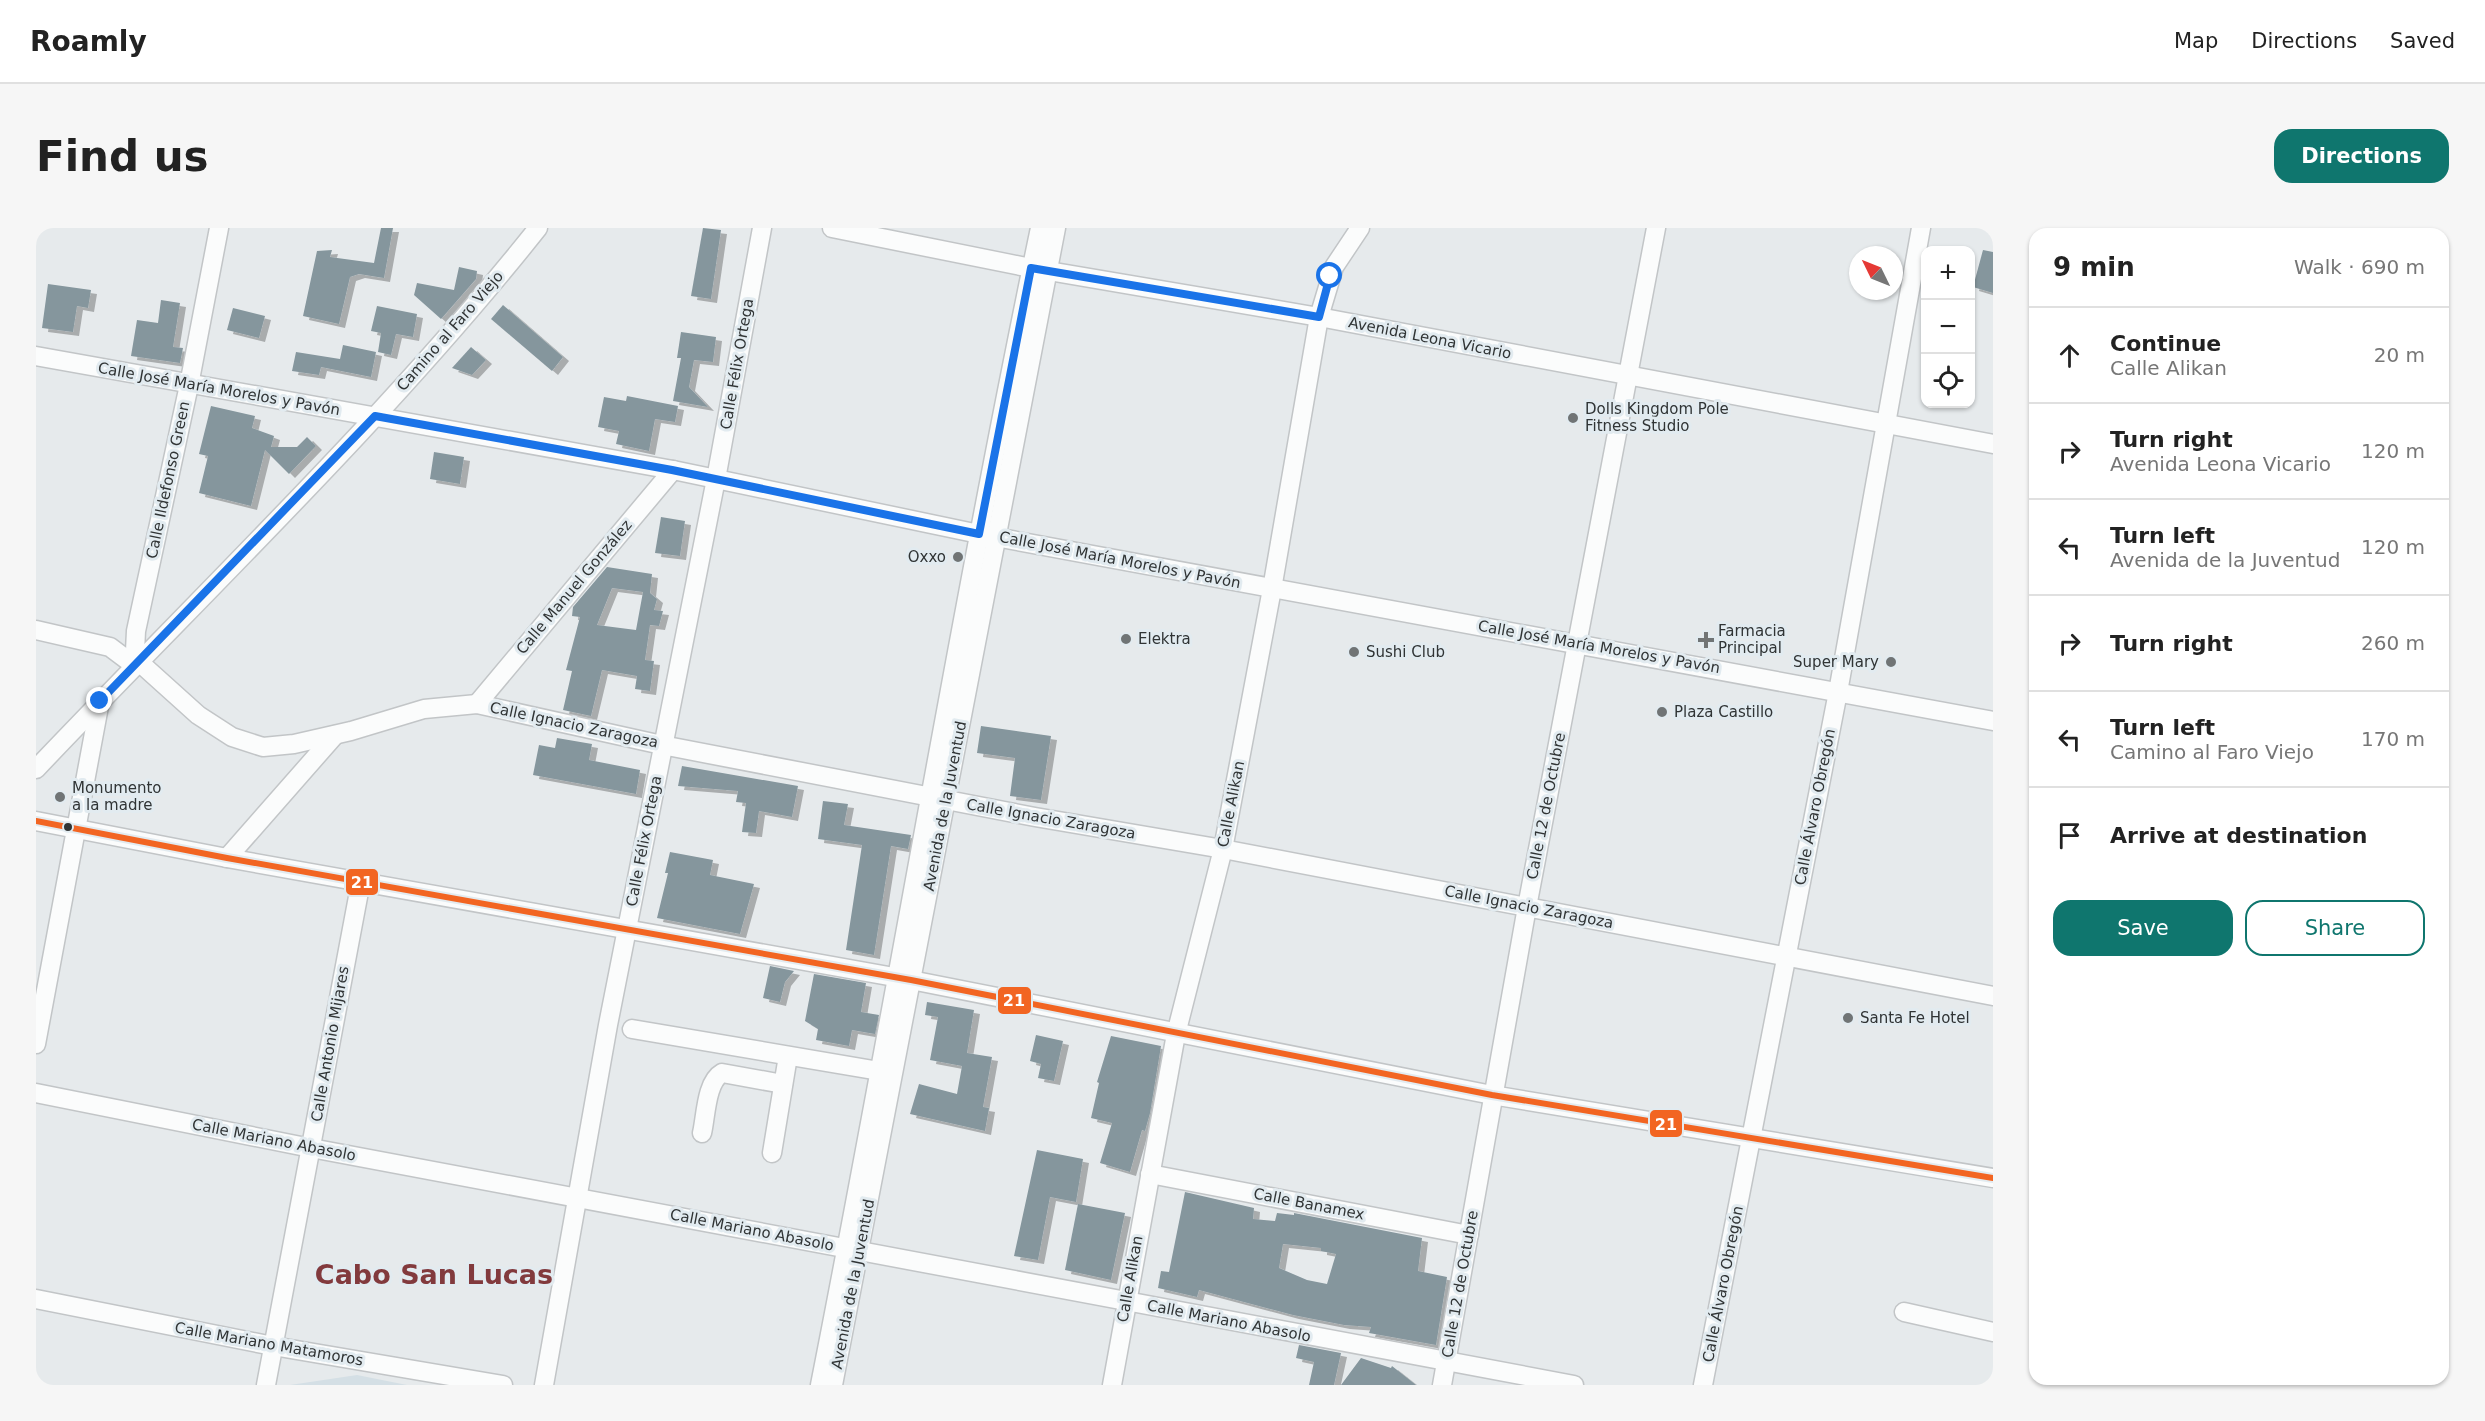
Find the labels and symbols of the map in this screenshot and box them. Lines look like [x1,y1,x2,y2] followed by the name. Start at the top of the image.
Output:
[1849,246,1903,300] north arrow
[1316,262,1342,288] route start
[393,267,507,395] street label: Camino al Faro Viejo
[717,297,757,431] street label: Calle Félix Ortega
[1347,313,1513,363] street label: Avenida Leona Vicario
[96,359,342,419] street label: Calle José María Morelos y Pavón
[143,400,193,560] street label: Calle Ildefonso Green
[1585,400,1729,435] place label: Dolls Kingdom Pole Fitness Studio
[1566,411,1580,425] marker: Dolls Kingdom Pole Fitness Studio
[512,516,636,658] street label: Calle Manuel González
[998,528,1242,592] street label: Calle José María Morelos y Pavón
[908,548,946,566] place label: Oxxo
[951,550,965,564] marker: Oxxo
[1476,617,1722,677] street label: Calle José María Morelos y Pavón
[1718,622,1786,657] place label: Farmacia Principal
[1138,630,1191,648] place label: Elektra
[1119,632,1133,646] marker: Elektra
[1699,633,1713,647] marker: Farmacia Principal
[1366,643,1445,661] place label: Sushi Club
[1347,645,1361,659] marker: Sushi Club
[1793,653,1879,671] place label: Super Mary
[1884,655,1898,669] marker: Super Mary
[86,687,112,713] route end
[488,698,660,752] street label: Calle Ignacio Zaragoza
[1674,703,1773,721] place label: Plaza Castillo
[1655,705,1669,719] marker: Plaza Castillo
[920,719,970,893] street label: Avenida de la Juventud
[1790,727,1839,887] street label: Calle Álvaro Obregón
[1523,731,1569,881] street label: Calle 12 de Octubre
[1214,759,1248,849] street label: Calle Alikan
[622,774,666,908] street label: Calle Félix Ortega
[72,779,162,814] place label: Monumento a la madre
[53,790,67,804] marker: Monumento a la madre
[965,795,1137,843] street label: Calle Ignacio Zaragoza
[62,821,74,833] unlabelled marker
[345,868,379,896] line badge: 21
[351,873,373,892] text: 21
[1443,882,1615,932] street label: Calle Ignacio Zaragoza
[307,965,353,1123] street label: Calle Antonio Mijares
[997,986,1032,1015] line badge: 21
[1003,991,1025,1010] text: 21
[1860,1009,1970,1027] place label: Santa Fe Hotel
[1841,1011,1855,1025] marker: Santa Fe Hotel
[1649,1109,1683,1138] line badge: 21
[191,1115,357,1165] street label: Calle Mariano Abasolo
[1655,1115,1677,1134] text: 21
[1252,1184,1366,1224] street label: Calle Banamex
[828,1197,878,1371] street label: Avenida de la Juventud
[1698,1204,1747,1364] street label: Calle Álvaro Obregón
[669,1205,835,1255] street label: Calle Mariano Abasolo
[1438,1209,1482,1359] street label: Calle 12 de Octubre
[1114,1234,1146,1324] street label: Calle Alikan
[315,1259,553,1290] district label: Cabo San Lucas
[1146,1296,1312,1346] street label: Calle Mariano Abasolo
[173,1319,365,1369] street label: Calle Mariano Matamoros

